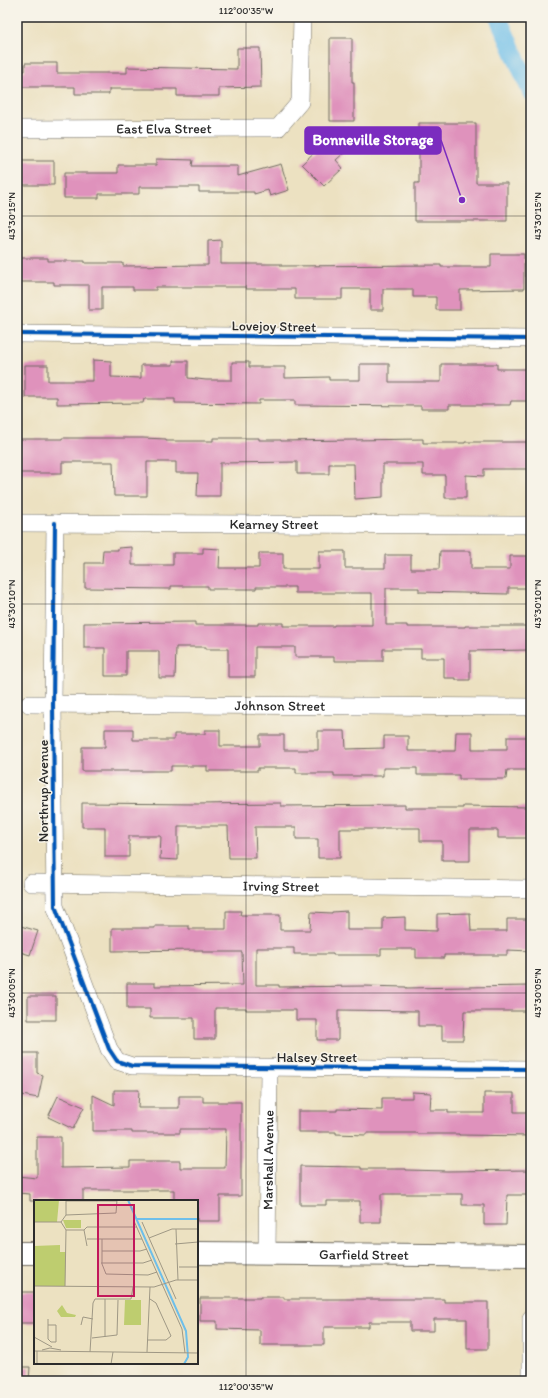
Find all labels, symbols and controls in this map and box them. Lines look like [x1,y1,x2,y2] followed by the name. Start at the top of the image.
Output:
[219,4,274,17] text: 112°00'35"W
[116,120,212,138] street label: East Elva Street
[305,127,441,154] callout: Bonneville Storage
[313,131,433,150] text: Bonneville Storage
[5,192,18,240] text: 43°30'15"N
[531,192,544,240] text: 43°30'15"N
[231,317,316,336] street label: Lovejoy Street
[229,516,319,533] street label: Kearney Street
[5,579,18,629] text: 43°30'10"N
[531,579,544,629] text: 43°30'10"N
[235,697,325,715] street label: Johnson Street
[35,739,52,842] street label: Northrup Avenue
[243,878,319,895] street label: Irving Street
[5,968,18,1018] text: 43°30'05"N
[531,968,544,1018] text: 43°30'05"N
[277,1049,357,1066] street label: Halsey Street
[259,1110,278,1210] street label: Marshall Avenue
[34,1200,198,1364] inset map
[319,1246,409,1264] street label: Garfield Street
[219,1380,274,1393] text: 112°00'35"W

